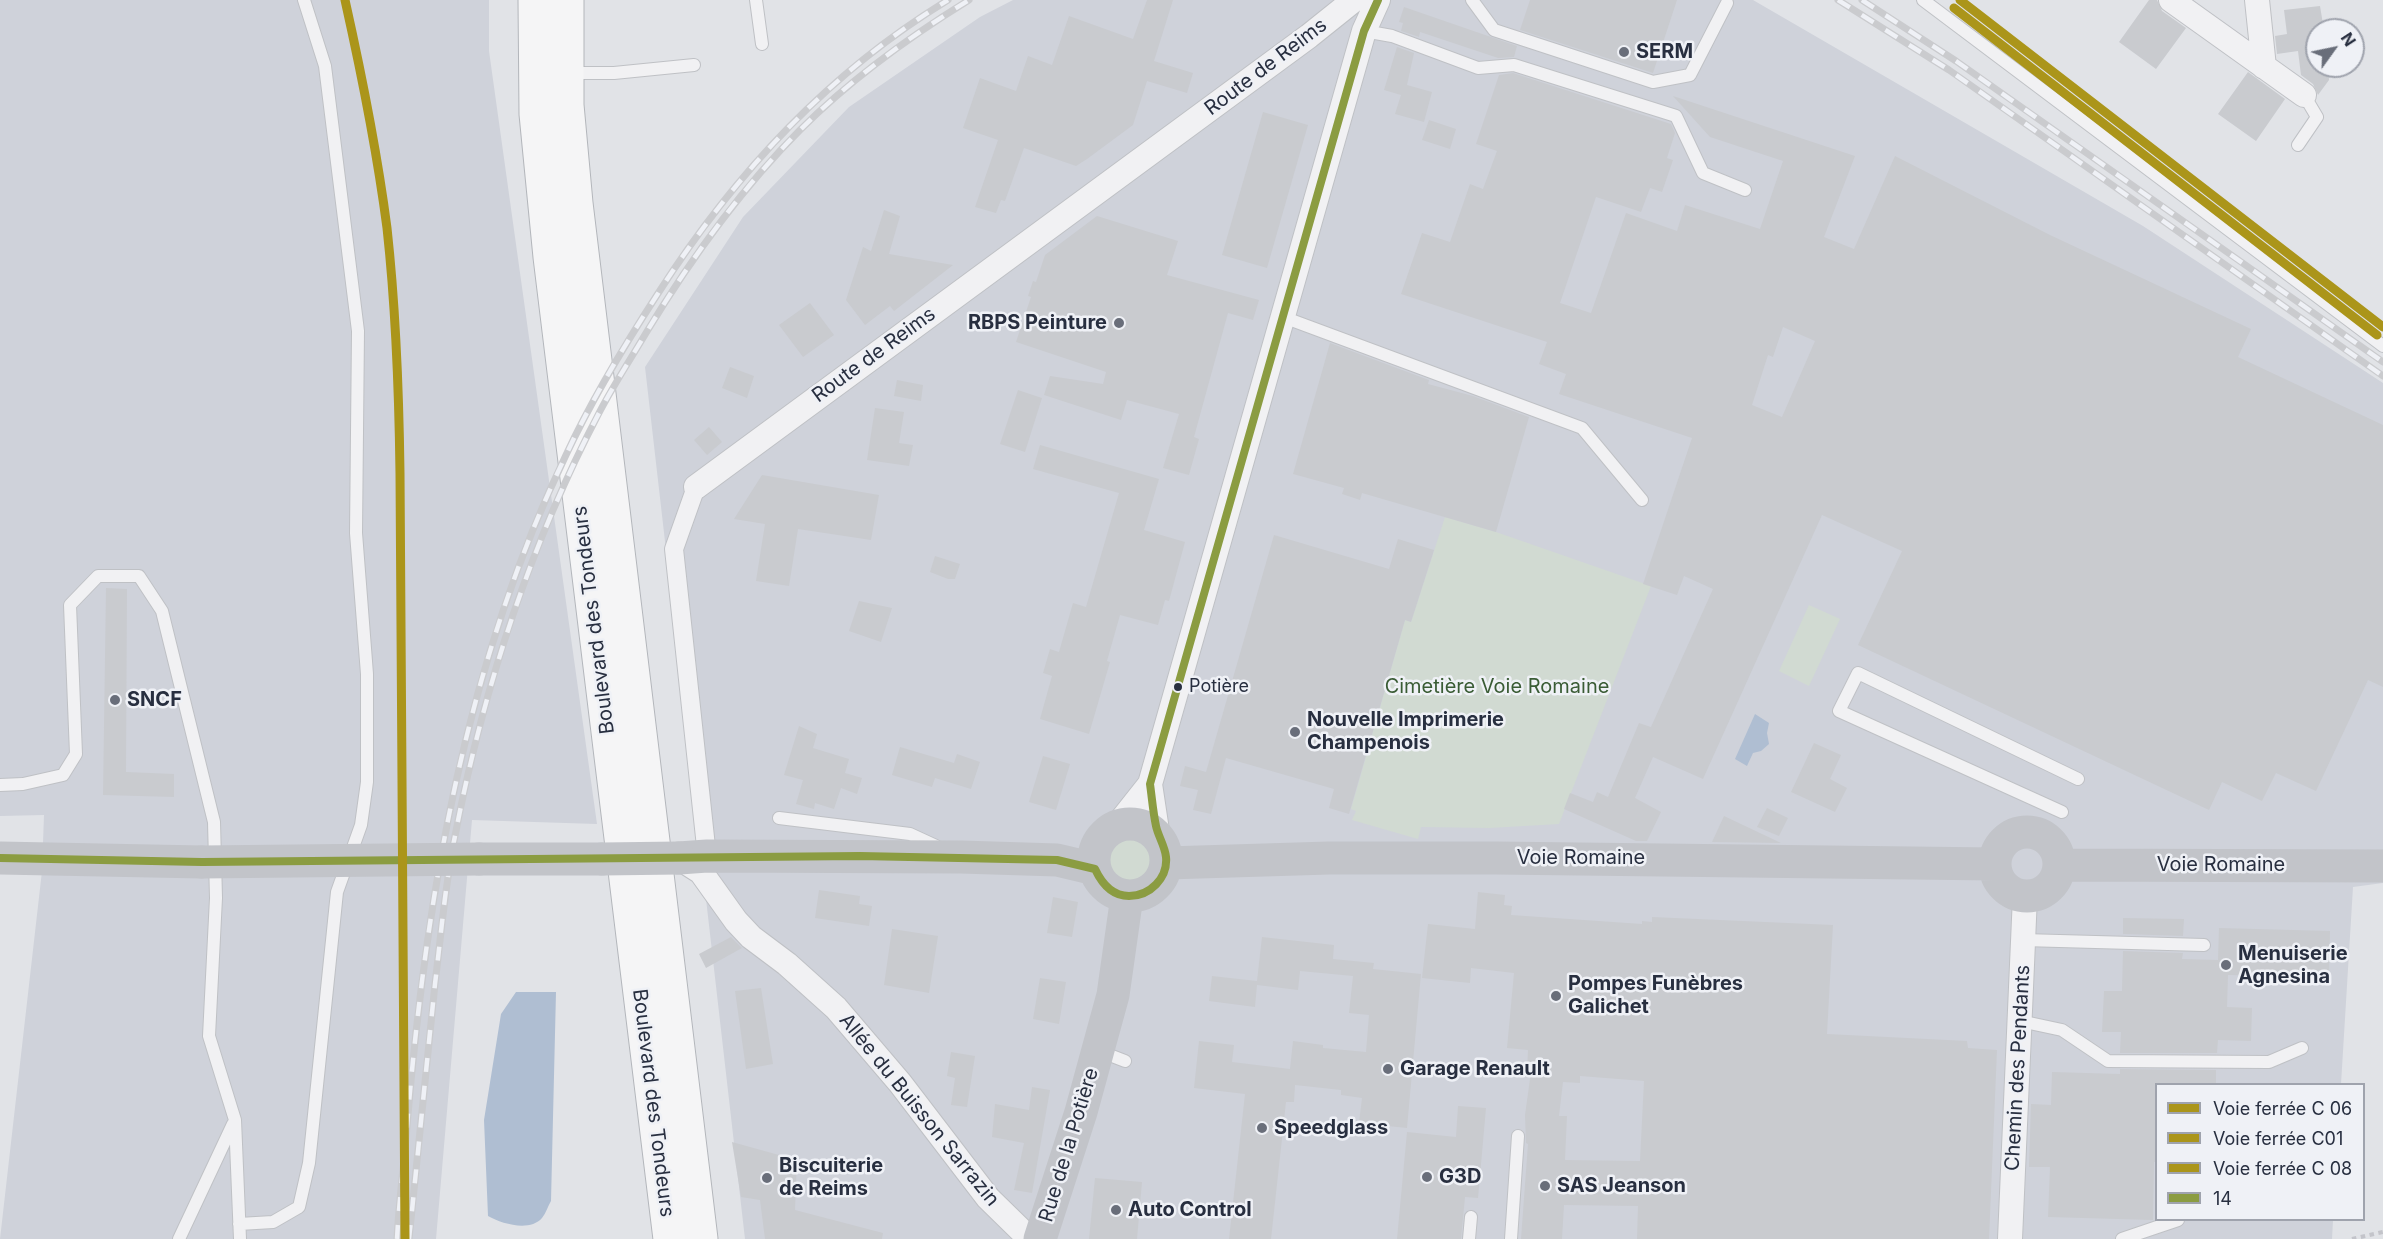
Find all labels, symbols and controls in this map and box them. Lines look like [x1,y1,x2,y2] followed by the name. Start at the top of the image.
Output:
[1200,13,1332,121] street label: Route de Reims
[2305,18,2365,78] north arrow
[2337,29,2360,50] text: N
[1636,40,1693,64] place label: SERM
[1617,45,1631,59] marker: SERM
[808,302,940,408] street label: Route de Reims
[968,311,1107,335] place label: RBPS Peinture
[1112,316,1126,330] marker: RBPS Peinture
[568,505,620,735] street label: Boulevard des Tondeurs
[1385,675,1609,699] park label: Cimetière Voie Romaine
[1189,676,1249,698] place label: Potière
[1172,681,1184,693] marker: Potière
[127,688,182,712] place label: SNCF
[108,693,122,707] marker: SNCF
[1307,708,1504,755] place label: Nouvelle Imprimerie Champenois
[1288,725,1302,739] marker: Nouvelle Imprimerie Champenois
[1517,846,1645,870] street label: Voie Romaine
[2157,853,2285,877] street label: Voie Romaine
[2238,942,2348,989] place label: Menuiserie Agnesina
[2219,958,2233,972] marker: Menuiserie Agnesina
[2001,964,2035,1172] street label: Chemin des Pendants
[1568,972,1743,1019] place label: Pompes Funèbres Galichet
[627,988,679,1218] street label: Boulevard des Tondeurs
[1549,989,1563,1003] marker: Pompes Funèbres Galichet
[834,1009,1004,1211] street label: Allée du Buisson Sarrazin
[1400,1057,1550,1081] place label: Garage Renault
[1381,1062,1395,1076] marker: Garage Renault
[1034,1065,1104,1225] street label: Rue de la Potière
[2155,1083,2365,1221] legend
[2213,1098,2352,1119] text: Voie ferrée C 06
[1274,1116,1388,1140] place label: Speedglass
[1255,1121,1269,1135] marker: Speedglass
[2213,1128,2343,1149] text: Voie ferrée C01
[779,1154,883,1201] place label: Biscuiterie de Reims
[2213,1158,2352,1179] text: Voie ferrée C 08
[1439,1165,1481,1189] place label: G3D
[1420,1170,1434,1184] marker: G3D
[760,1171,774,1185] marker: Biscuiterie de Reims
[1557,1174,1686,1198] place label: SAS Jeanson
[1538,1179,1552,1193] marker: SAS Jeanson
[2213,1188,2232,1209] text: 14
[1128,1198,1252,1222] place label: Auto Control
[1109,1203,1123,1217] marker: Auto Control

